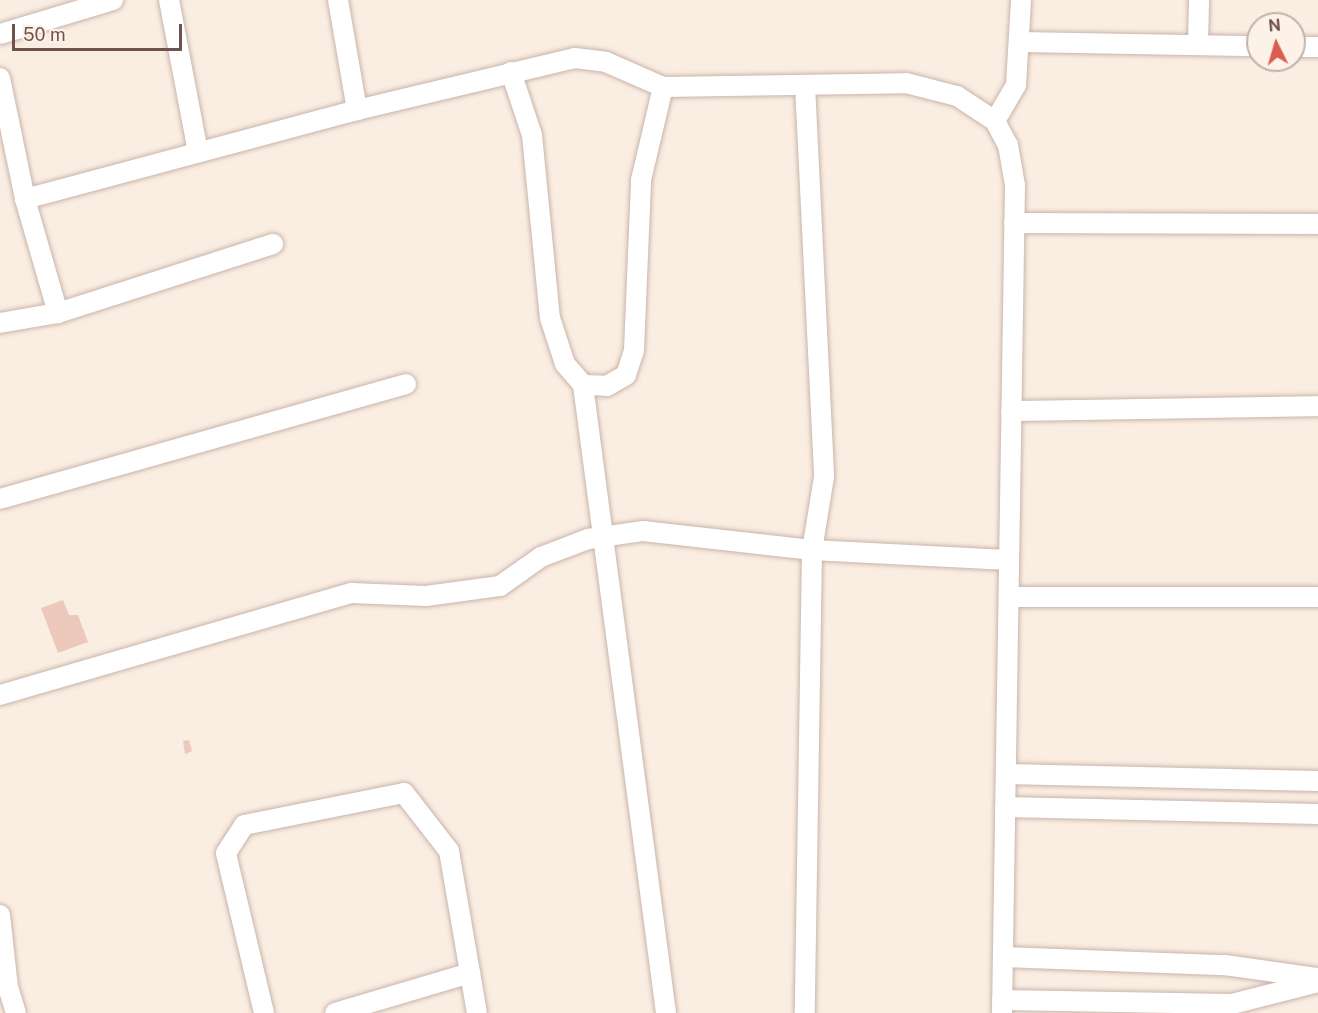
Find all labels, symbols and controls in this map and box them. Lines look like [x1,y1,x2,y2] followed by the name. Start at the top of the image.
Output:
[15,12,184,50] scale bar
[1246,12,1306,72] north arrow
[1267,16,1282,36] text: N
[23,24,66,45] text: 50 m

